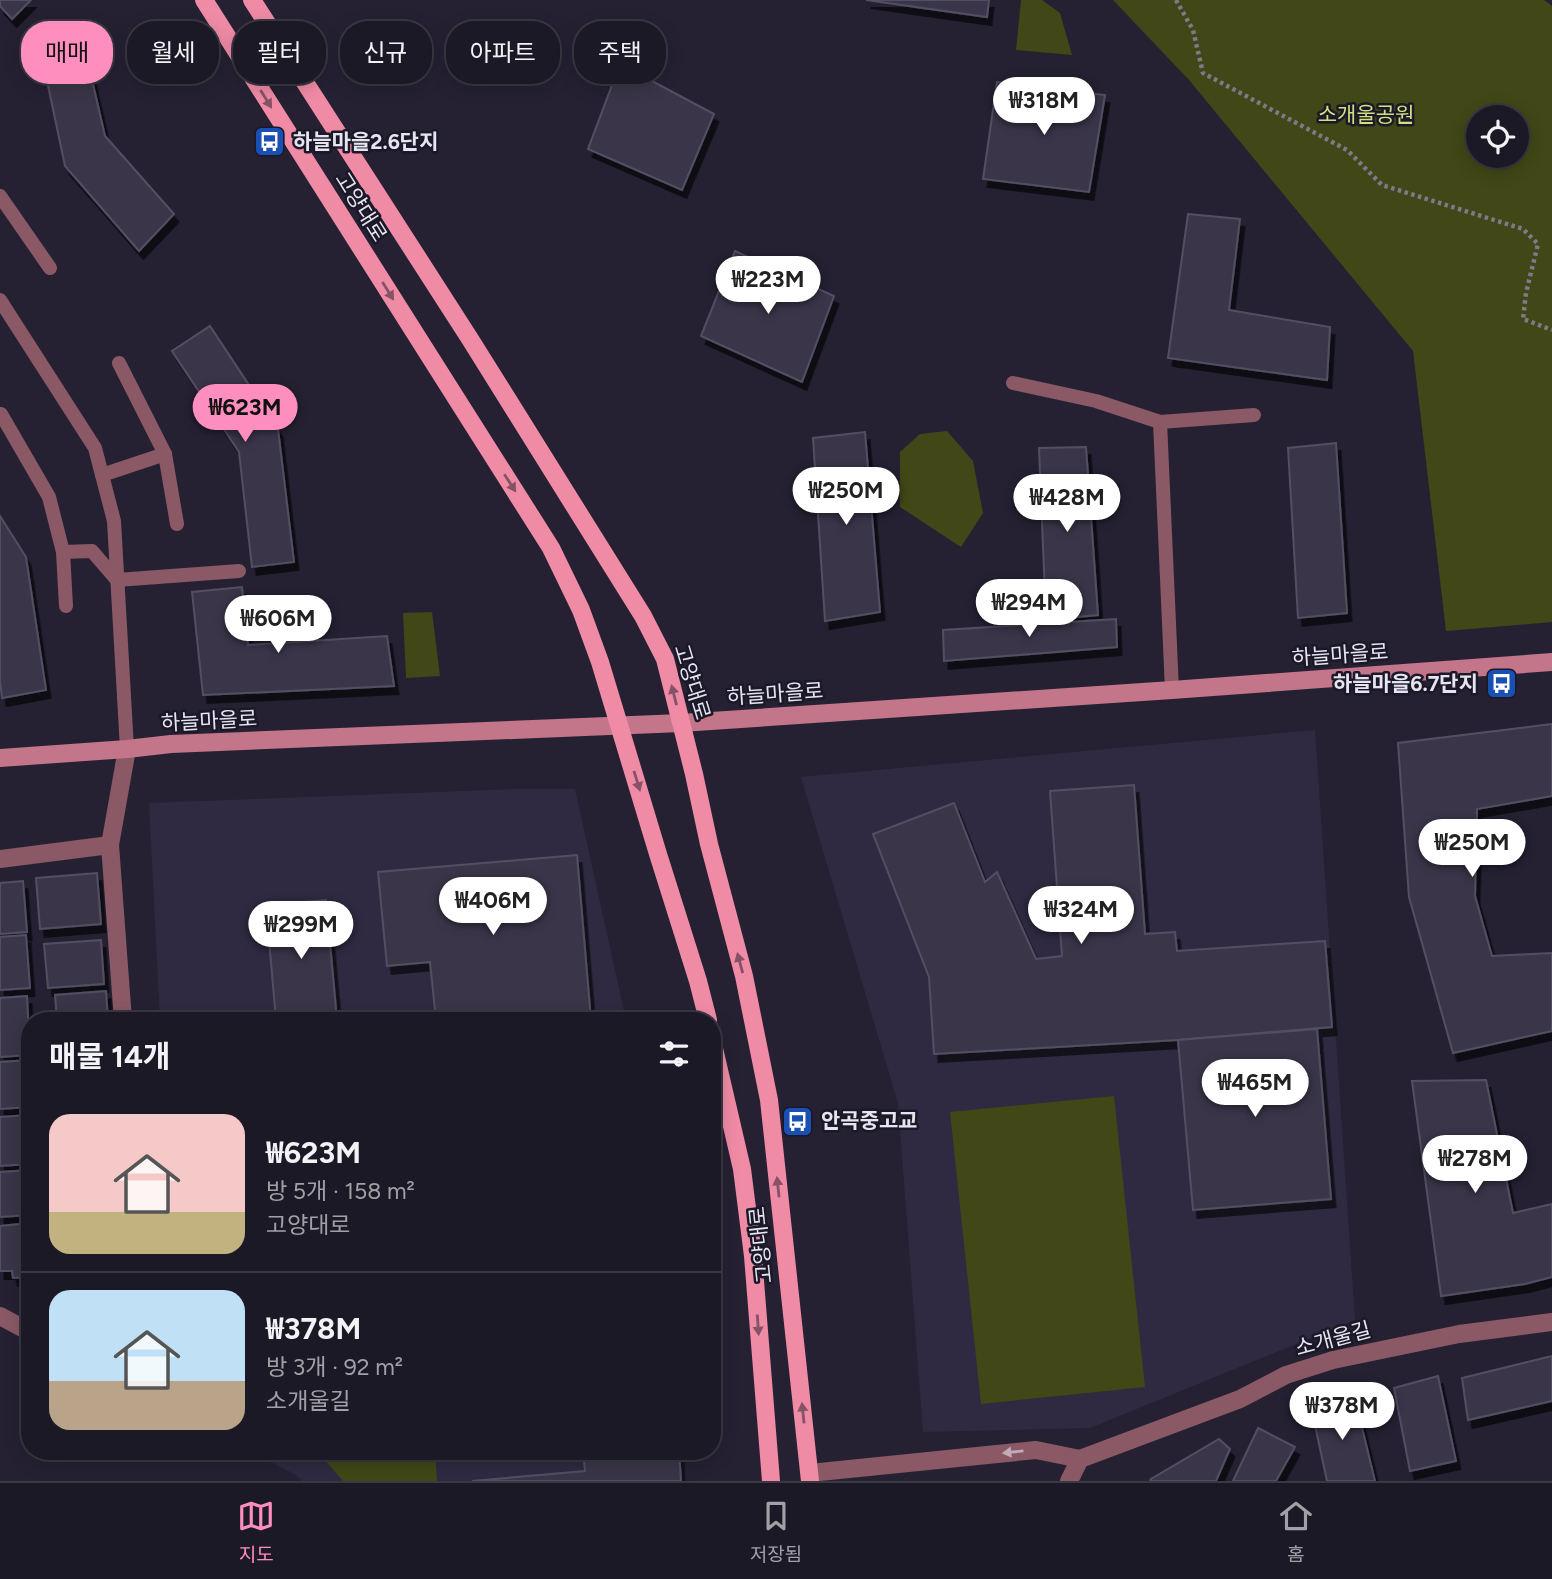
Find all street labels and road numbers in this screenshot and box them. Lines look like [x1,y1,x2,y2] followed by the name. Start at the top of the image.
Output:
[330,167,393,246] street label: 고양대로
[1291,639,1389,670] street label: 하늘마을로
[669,641,716,722] street label: 고양대로
[726,678,824,709] street label: 하늘마을로
[160,705,258,736] street label: 하늘마을로
[744,1205,777,1285] street label: 고양대로
[1292,1316,1373,1361] street label: 소개울길

